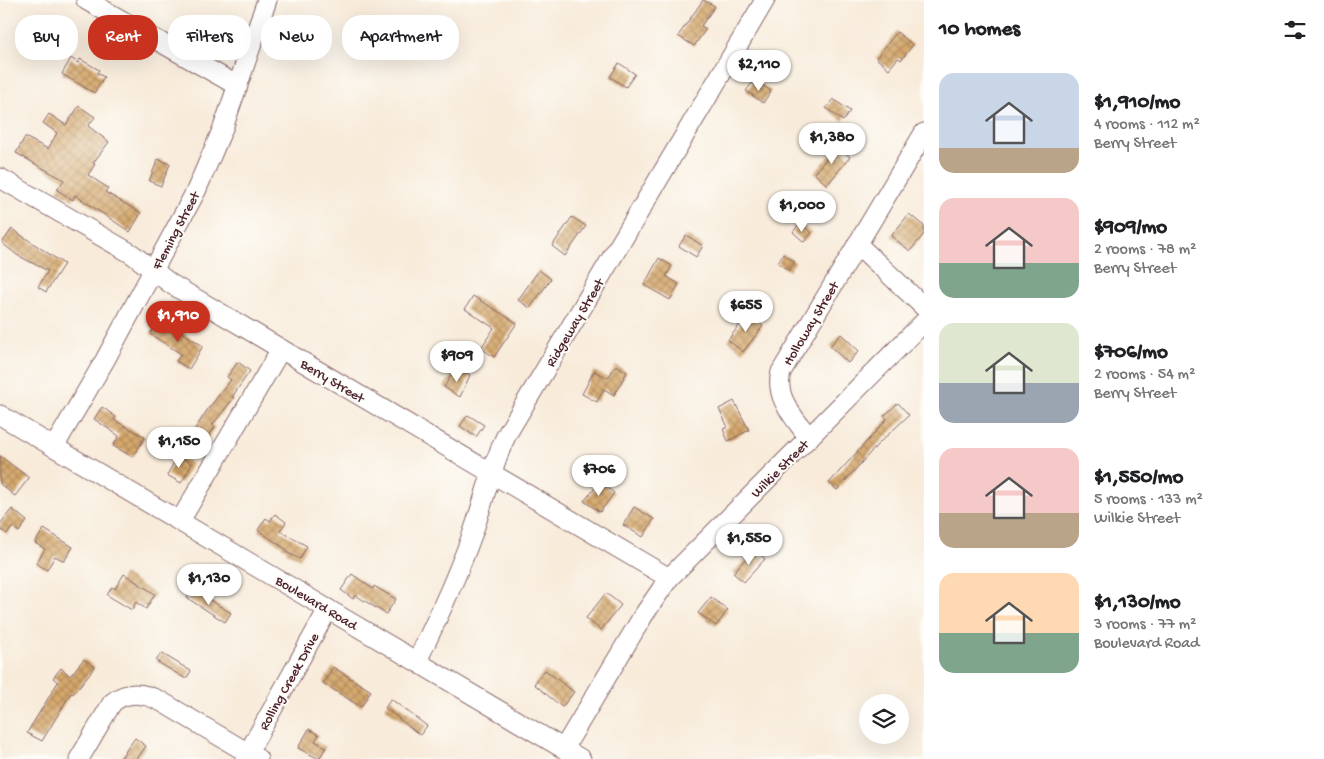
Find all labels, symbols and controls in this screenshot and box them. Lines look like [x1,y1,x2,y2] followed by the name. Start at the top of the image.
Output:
[15,15,78,60] chip: Buy
[88,15,158,60] chip: Rent
[168,15,251,60] chip: Filters
[261,15,332,60] chip: New
[342,15,459,60] chip: Apartment
[1281,16,1309,44] icon: filters
[939,18,1020,43] text: 10 homes
[718,49,800,92] pin: $2,110
[738,56,780,75] text: $2,110
[1094,91,1180,116] text: $1,910/mo
[979,93,1039,153] icon: home
[1094,116,1200,135] text: 4 rooms · 112 m²
[791,122,873,165] pin: $1,380
[810,129,854,148] text: $1,380
[1094,135,1176,154] text: Berry Street
[149,188,205,274] street label: Fleming Street
[761,190,843,233] pin: $1,000
[779,197,825,216] text: $1,000
[1094,216,1167,241] text: $909/mo
[979,218,1039,278] icon: home
[1094,241,1196,260] text: 2 rooms · 78 m²
[1094,260,1176,279] text: Berry Street
[543,275,610,370] street label: Ridgeway Street
[780,278,845,369] street label: Holloway Street
[716,290,776,333] pin: $655
[730,297,762,316] text: $655
[137,300,219,343] pin: $1,910
[157,307,199,326] text: $1,910
[427,340,487,383] pin: $909
[1094,341,1168,366] text: $706/mo
[979,343,1039,403] icon: home
[441,347,473,366] text: $909
[296,356,368,409] street label: Berry Street
[1094,366,1195,385] text: 2 rooms · 54 m²
[1094,385,1176,404] text: Berry Street
[138,426,220,469] pin: $1,150
[158,433,200,452] text: $1,150
[748,436,814,502] street label: Wilkie Street
[569,454,629,497] pin: $706
[583,461,615,480] text: $706
[1094,466,1183,491] text: $1,550/mo
[979,468,1039,528] icon: home
[1094,491,1203,510] text: 5 rooms · 133 m²
[1094,510,1180,529] text: Wilkie Street
[708,524,790,566] pin: $1,550
[727,530,771,549] text: $1,550
[168,564,250,606] pin: $1,130
[188,570,230,589] text: $1,130
[271,573,361,636] street label: Boulevard Road
[1094,591,1181,616] text: $1,130/mo
[979,593,1039,653] icon: home
[1094,616,1196,635] text: 3 rooms · 77 m²
[256,630,324,734] street label: Rolling Creek Drive
[1094,635,1199,654] text: Boulevard Road
[859,694,909,744] map controls
[859,694,909,744] button: layers

